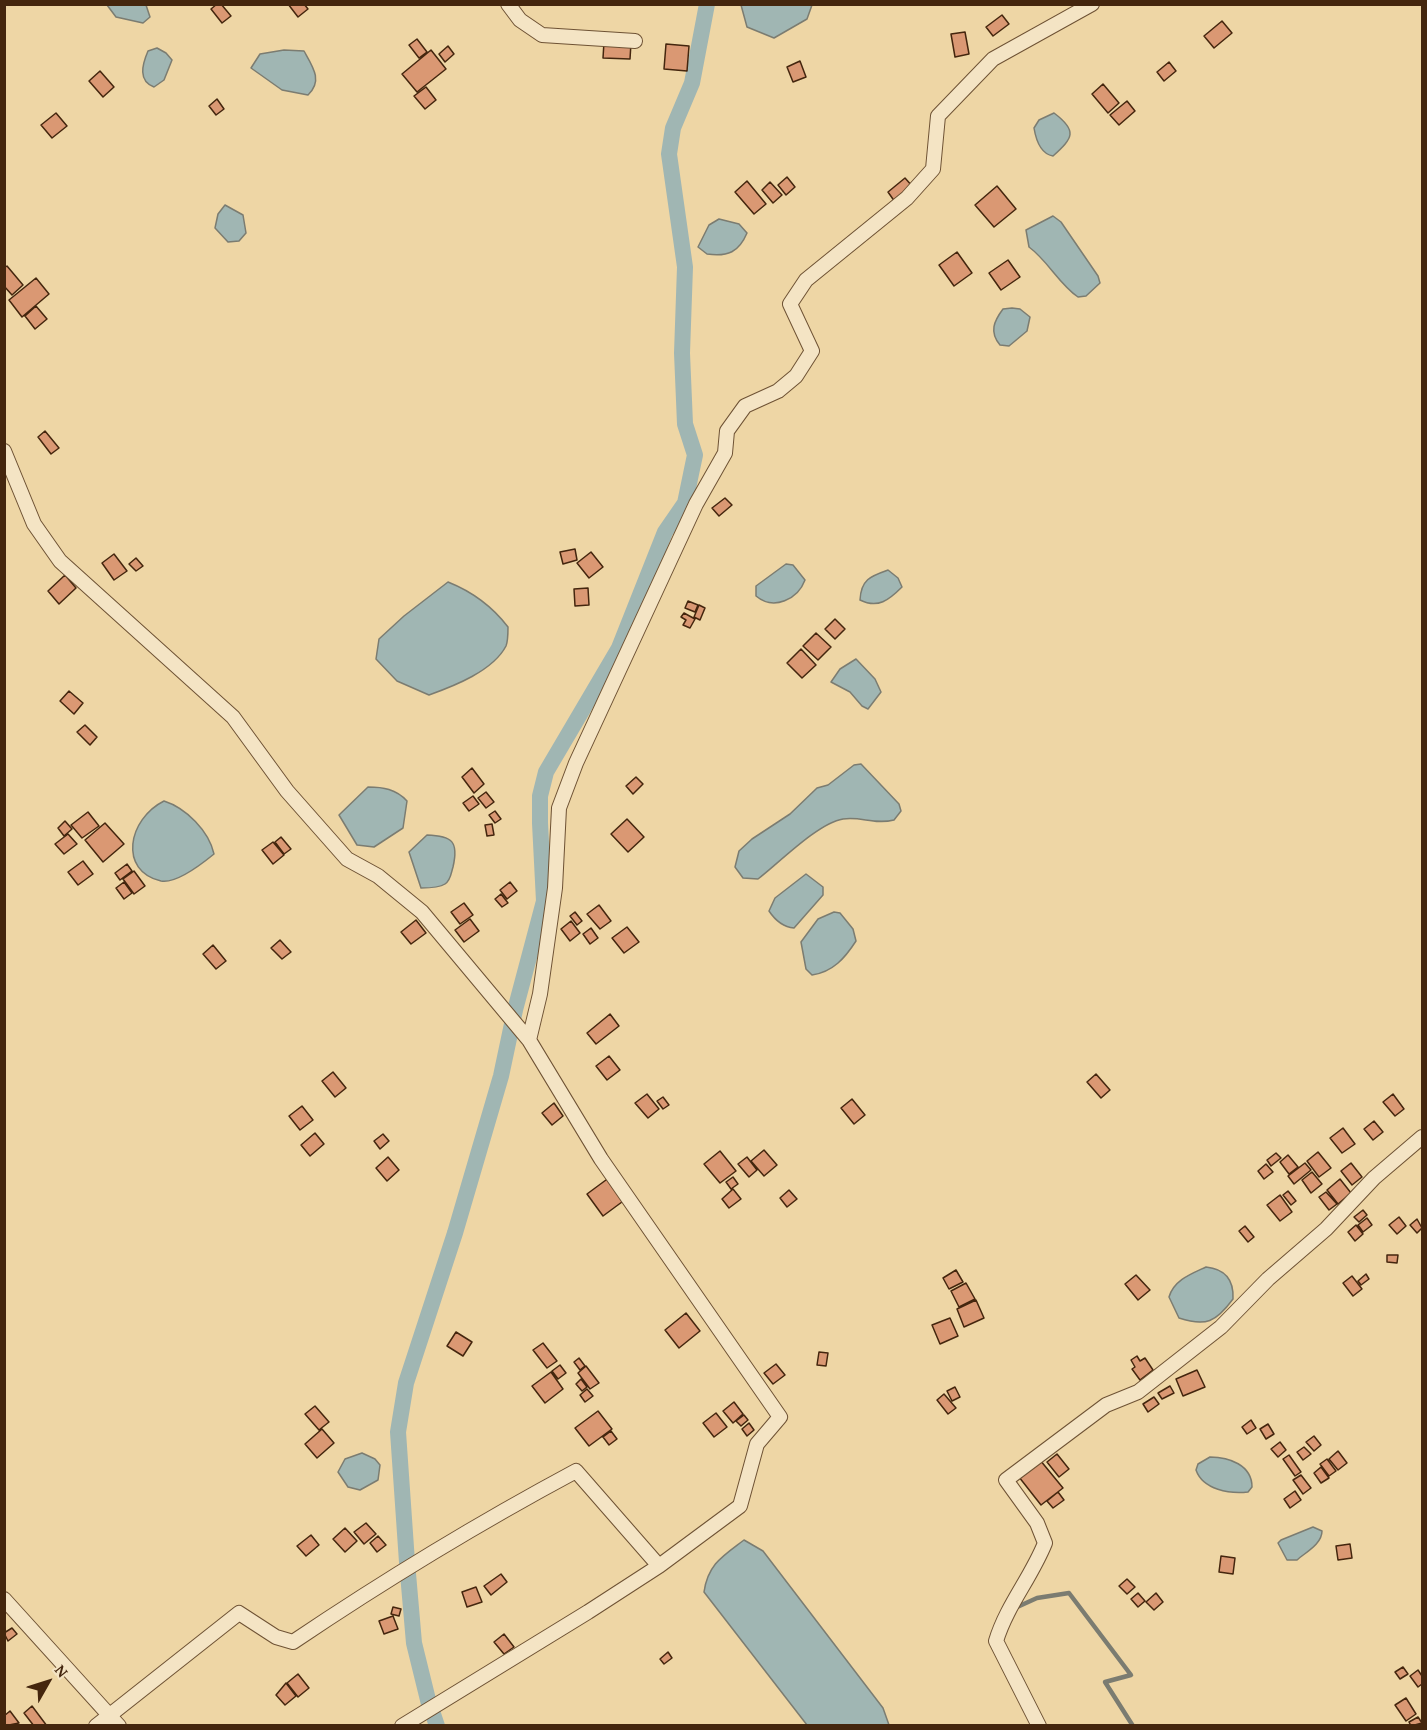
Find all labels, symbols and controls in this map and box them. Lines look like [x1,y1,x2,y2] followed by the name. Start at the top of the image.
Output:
[18,1652,78,1712] north arrow
[49,1659,75,1682] text: N

